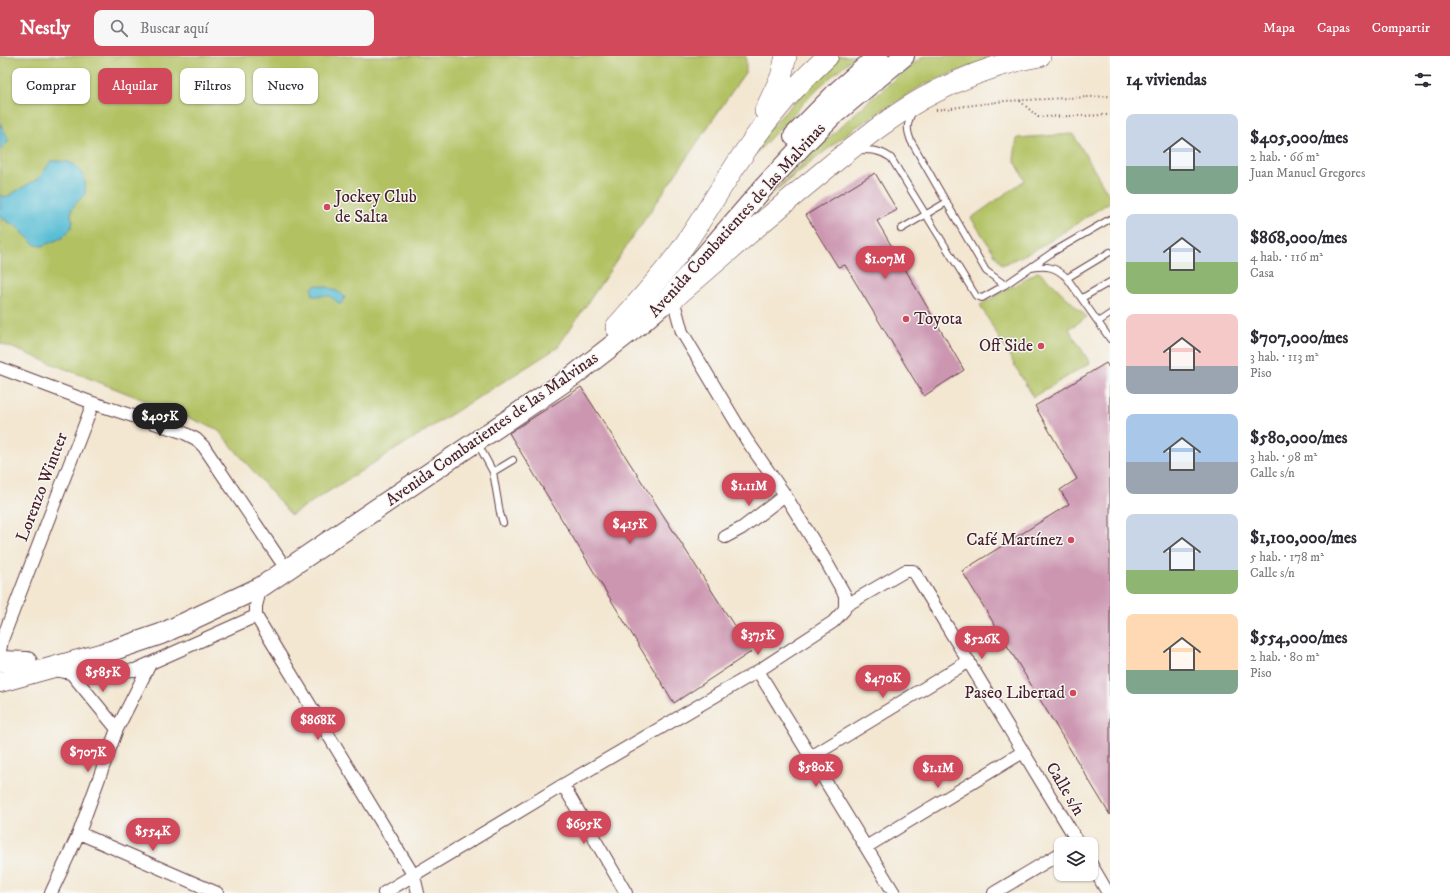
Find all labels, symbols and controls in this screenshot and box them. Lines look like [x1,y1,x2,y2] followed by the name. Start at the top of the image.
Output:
[94,10,374,46] search box
[20,17,70,40] text: Nestly
[108,17,130,39] icon: search
[140,19,208,38] text: Buscar aquí
[1263,19,1295,37] text: Mapa
[1317,19,1350,37] text: Capas
[1372,19,1430,37] text: Compartir
[12,68,90,104] chip: Comprar
[98,68,172,104] chip: Alquilar
[180,68,245,104] chip: Filtros
[253,68,318,104] chip: Nuevo
[1126,69,1207,91] text: 14 viviendas
[1412,69,1434,91] icon: filters
[644,118,831,322] street label: Avenida Combatientes de las Malvinas
[1250,127,1348,149] text: $405,000/mes
[1158,130,1206,178] icon: home
[1250,149,1319,165] text: 2 hab. · 66 m²
[1250,165,1365,181] text: Juan Manuel Gregores
[333,186,417,228] place label: Jockey Club de Salta
[322,202,332,212] marker: Jockey Club de Salta
[1250,227,1347,249] text: $868,000/mes
[1158,230,1206,278] icon: home
[852,246,918,280] pin: $1.07M
[1250,249,1323,265] text: 4 hab. · 116 m²
[865,251,905,267] text: $1.07M
[1250,265,1274,281] text: Casa
[914,308,963,330] place label: Toyota
[901,314,911,324] marker: Toyota
[1250,327,1348,349] text: $707,000/mes
[1158,330,1206,378] icon: home
[979,335,1033,357] place label: Off Side
[1036,341,1046,351] marker: Off Side
[381,347,603,511] street label: Avenida Combatientes de las Malvinas
[1250,349,1319,365] text: 3 hab. · 113 m²
[1250,365,1272,381] text: Piso
[132,403,188,437] pin: $405K
[141,408,179,424] text: $405K
[1250,427,1347,449] text: $580,000/mes
[11,429,73,545] street label: Lorenzo Wintter
[1158,430,1206,478] icon: home
[1250,449,1317,465] text: 3 hab. · 98 m²
[1250,465,1295,481] text: Calle s/n
[716,473,782,507] pin: $1.11M
[731,478,767,494] text: $1.11M
[602,511,658,545] pin: $415K
[613,516,647,532] text: $415K
[1250,527,1357,549] text: $1,100,000/mes
[966,529,1064,551] place label: Café Martínez
[1158,530,1206,578] icon: home
[1066,535,1076,545] marker: Café Martínez
[1250,549,1324,565] text: 5 hab. · 178 m²
[1250,565,1295,581] text: Calle s/n
[730,622,786,656] pin: $375K
[954,626,1010,660] pin: $526K
[741,627,775,643] text: $375K
[1250,627,1348,649] text: $554,000/mes
[1158,630,1206,678] icon: home
[964,631,1000,647] text: $526K
[1250,649,1319,665] text: 2 hab. · 80 m²
[75,659,131,693] pin: $585K
[85,664,121,680] text: $585K
[855,665,911,699] pin: $470K
[1250,665,1272,681] text: Piso
[864,670,902,686] text: $470K
[964,682,1066,704] place label: Paseo Libertad
[1068,688,1078,698] marker: Paseo Libertad
[290,707,346,741] pin: $868K
[300,712,336,728] text: $868K
[60,739,116,773] pin: $707K
[70,744,106,760] text: $707K
[788,754,844,788] pin: $580K
[910,755,966,789] pin: $1.1M
[1040,758,1090,820] street label: Calle s/n
[798,759,834,775] text: $580K
[922,760,954,776] text: $1.1M
[556,811,612,845] pin: $695K
[566,816,602,832] text: $695K
[125,818,181,852] pin: $554K
[135,823,171,839] text: $554K
[1054,837,1098,881] map controls
[1054,837,1098,881] button: layers

